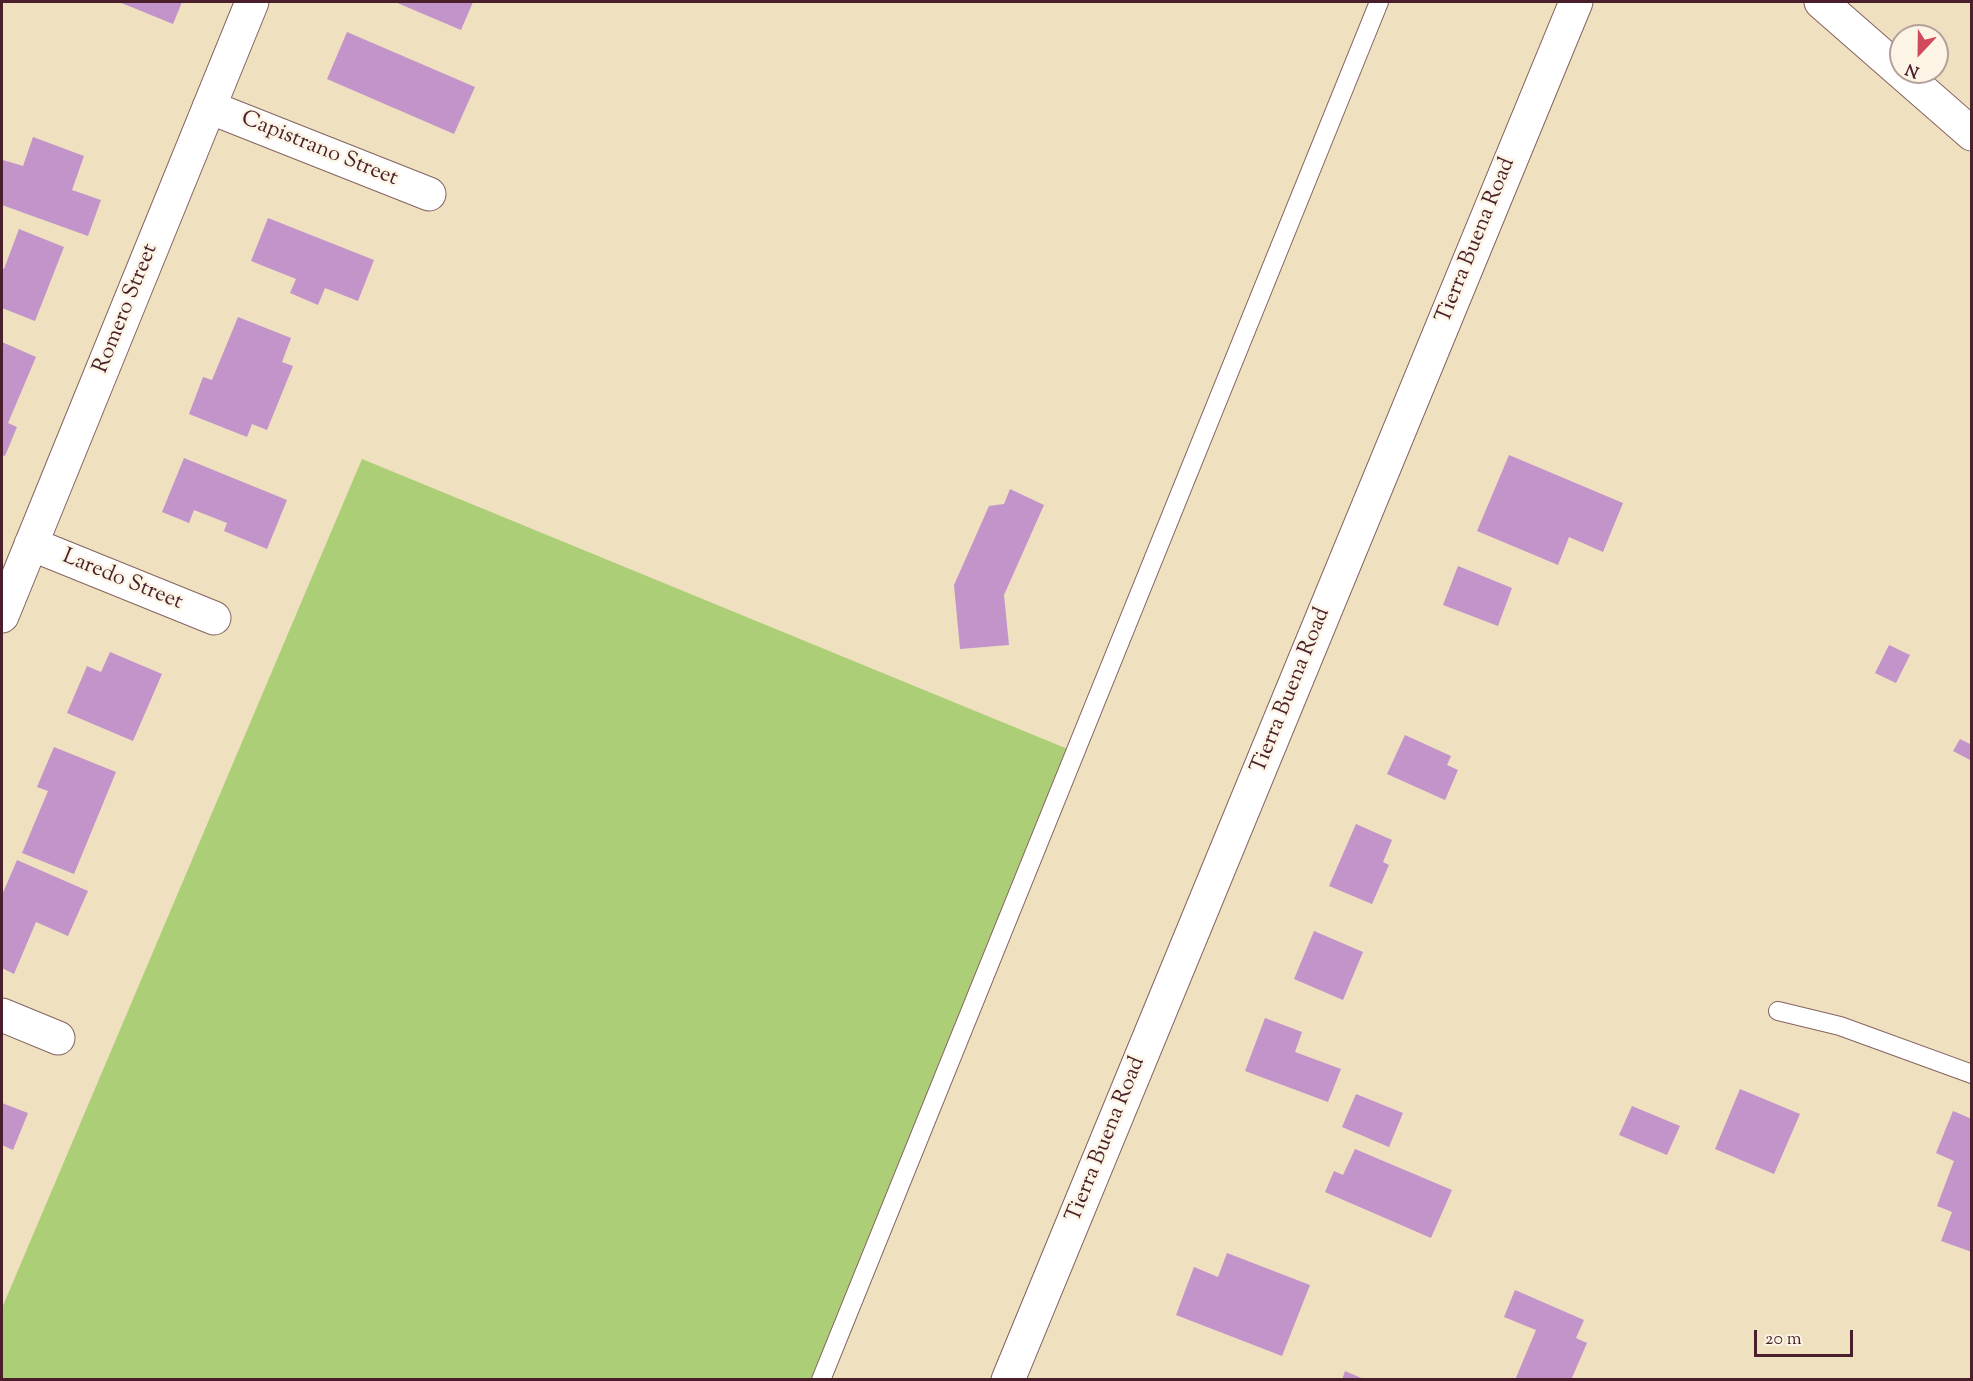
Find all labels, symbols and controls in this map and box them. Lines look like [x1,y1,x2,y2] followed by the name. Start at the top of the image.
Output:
[1889,24,1949,84] north arrow
[1903,56,1923,82] text: N
[237,107,401,193] street label: Capistrano Street
[1432,154,1522,328] street label: Tierra Buena Road
[89,240,165,378] street label: Romero Street
[58,545,186,617] street label: Laredo Street
[1247,604,1337,778] street label: Tierra Buena Road
[1062,1053,1152,1227] street label: Tierra Buena Road
[1757,1318,1856,1356] scale bar
[1765,1327,1802,1353] text: 20 m

